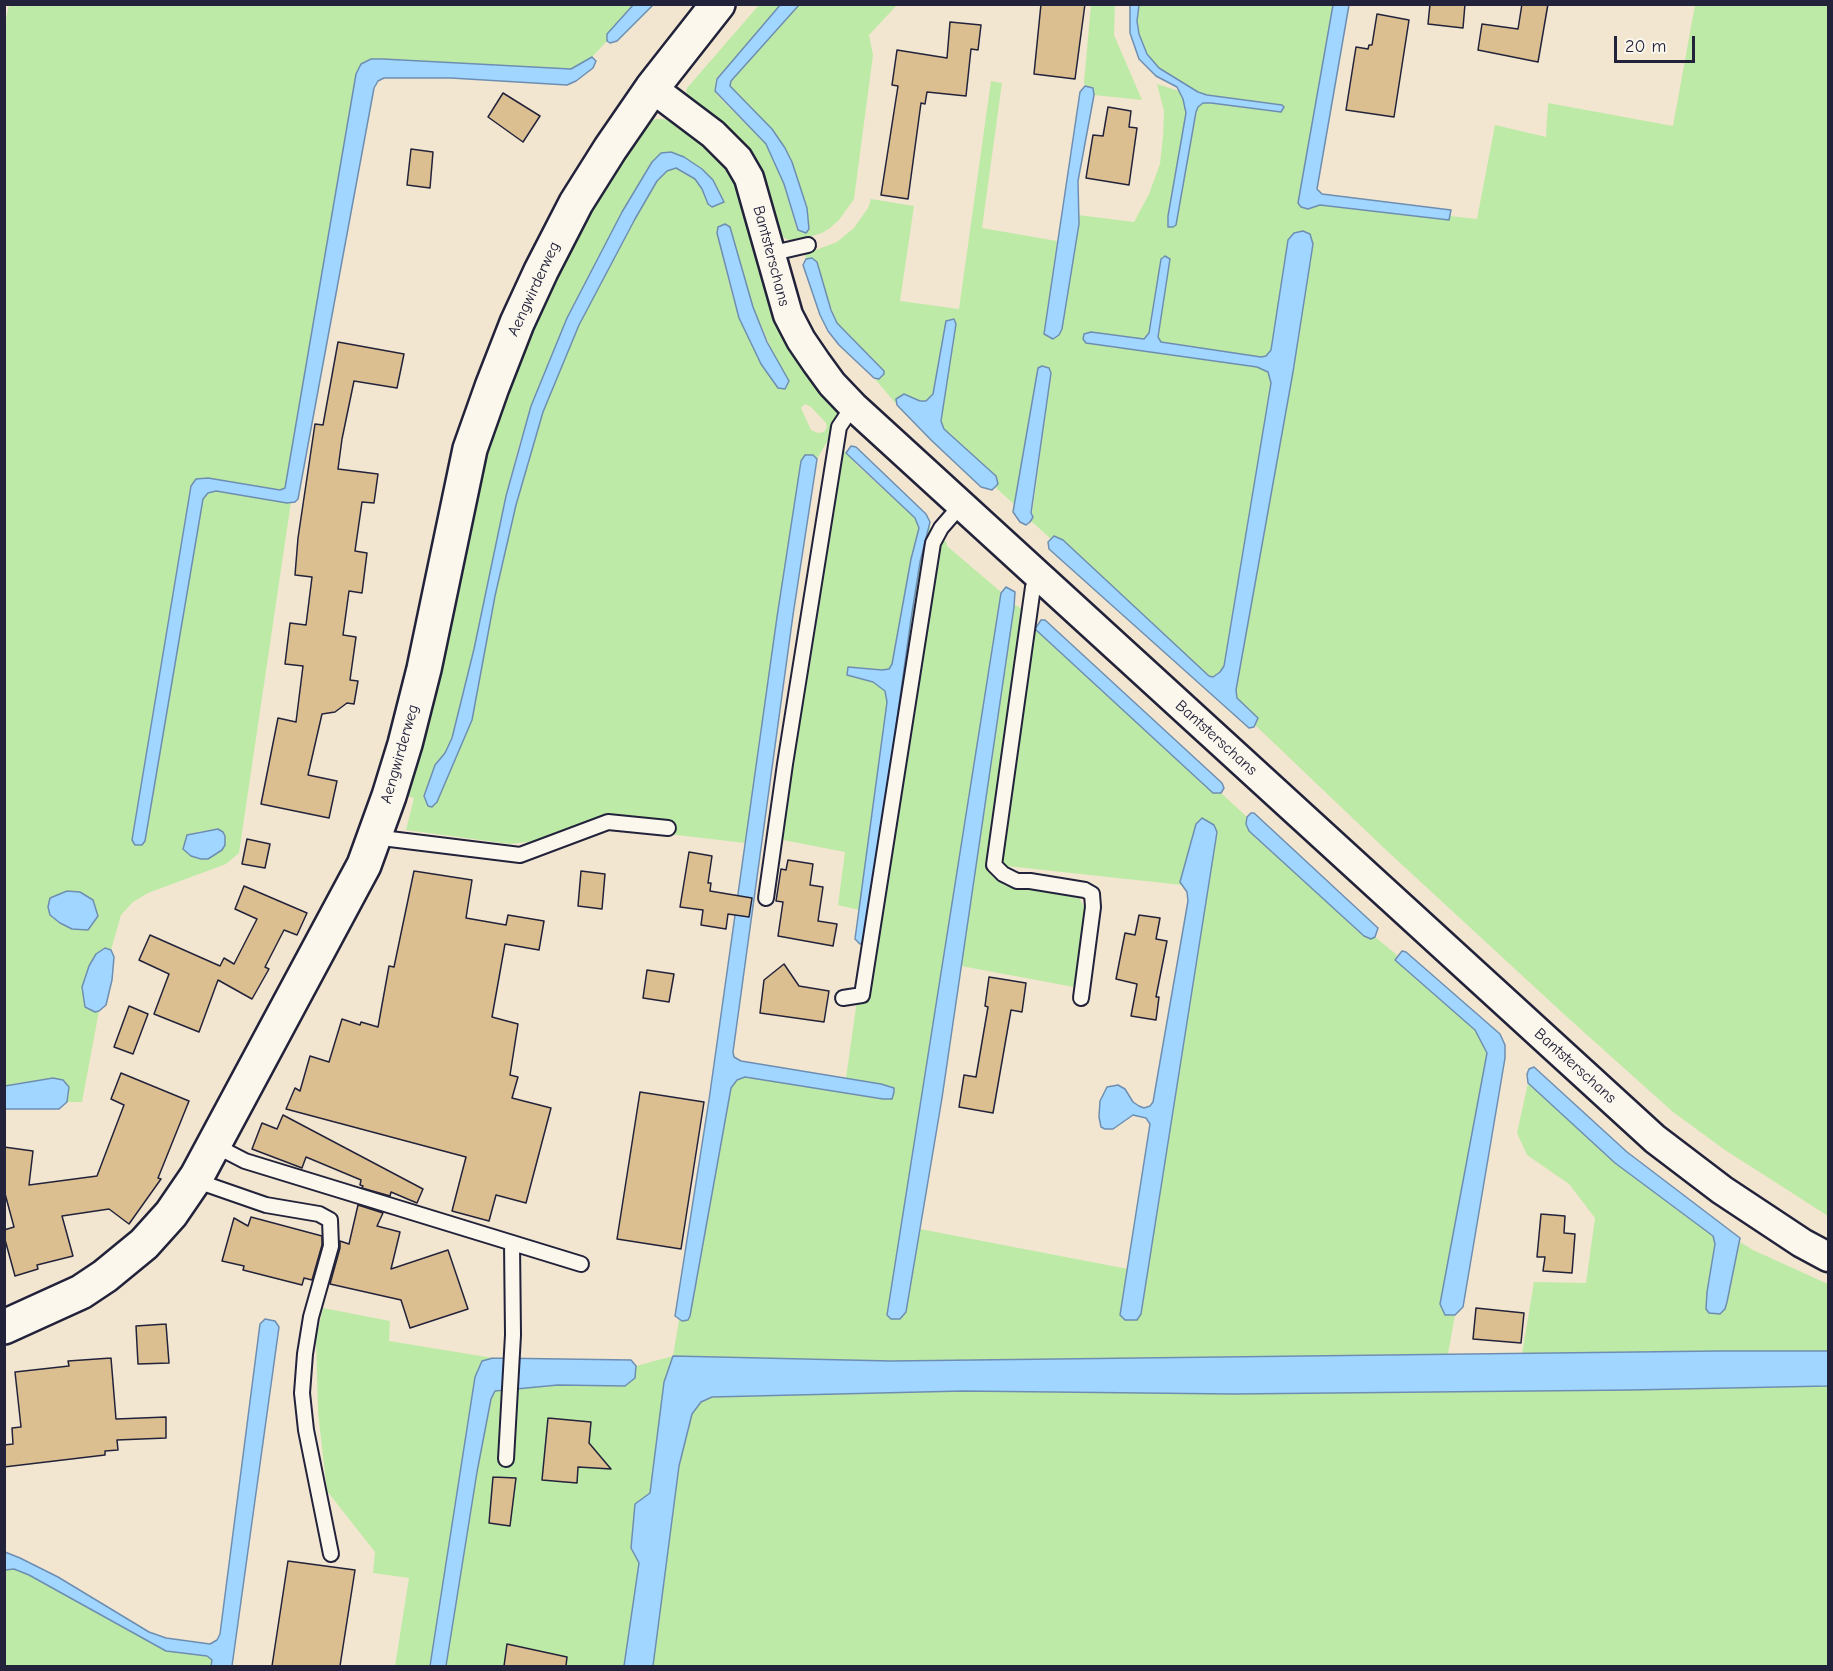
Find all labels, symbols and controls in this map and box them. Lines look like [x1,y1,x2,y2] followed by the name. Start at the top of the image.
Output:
[1617,24,1698,62] scale bar
[1625,36,1666,57] text: 20 m
[748,204,794,308] street label: Bantsterschans
[504,239,564,339] street label: Aengwirderweg
[1171,696,1261,780] street label: Bantsterschans
[377,702,423,806] street label: Aengwirderweg
[1530,1024,1620,1108] street label: Bantsterschans

